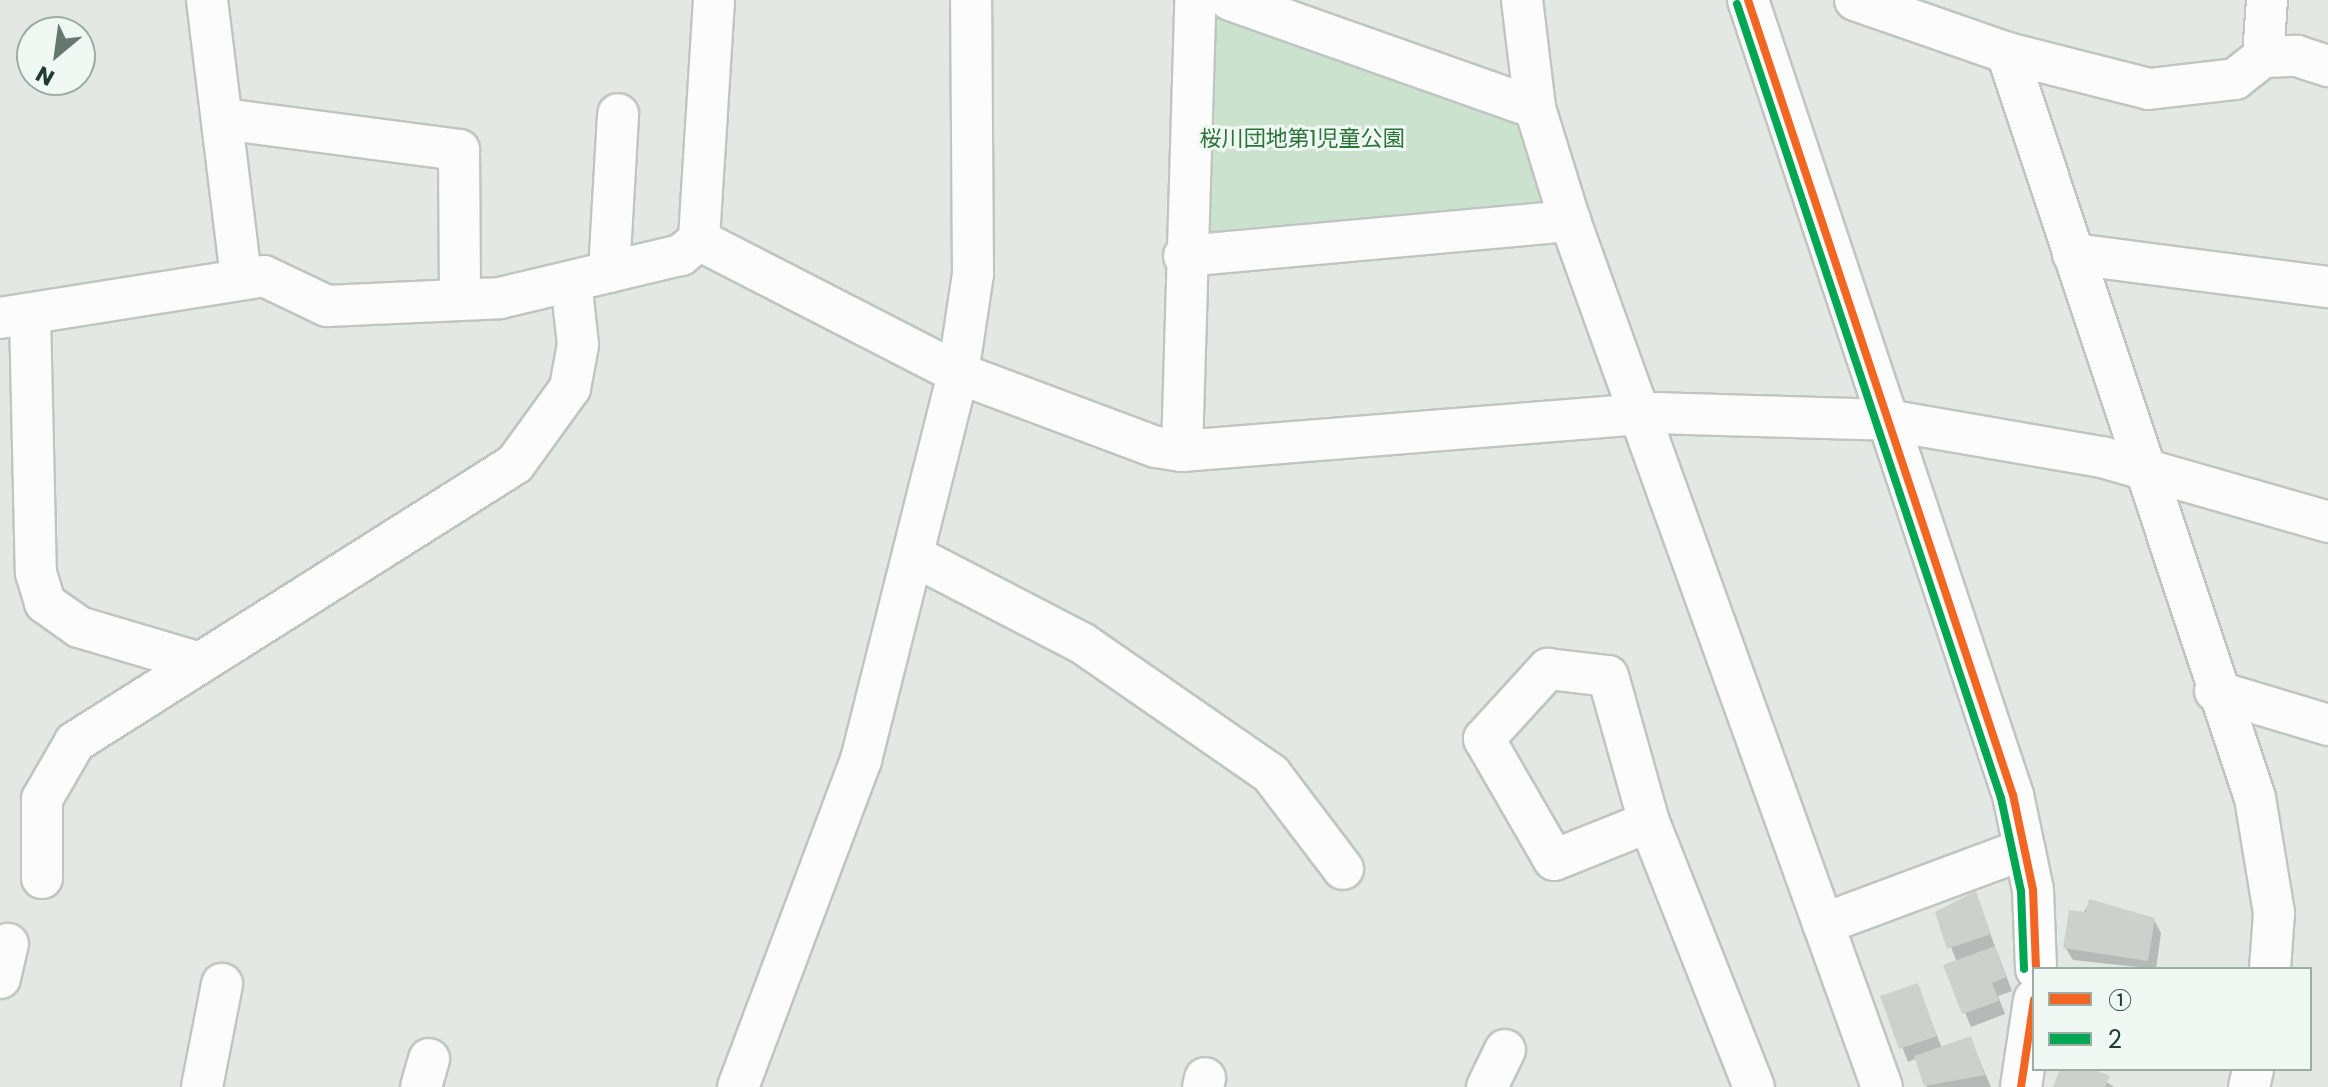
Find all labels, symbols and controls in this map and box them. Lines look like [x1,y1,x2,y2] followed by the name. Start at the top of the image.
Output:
[16,16,96,96] north arrow
[30,58,60,93] text: N
[1199,126,1405,152] park label: 桜川団地第1児童公園
[2032,967,2312,1071] legend
[2108,984,2132,1017] text: ①
[2108,1023,2122,1056] text: 2

